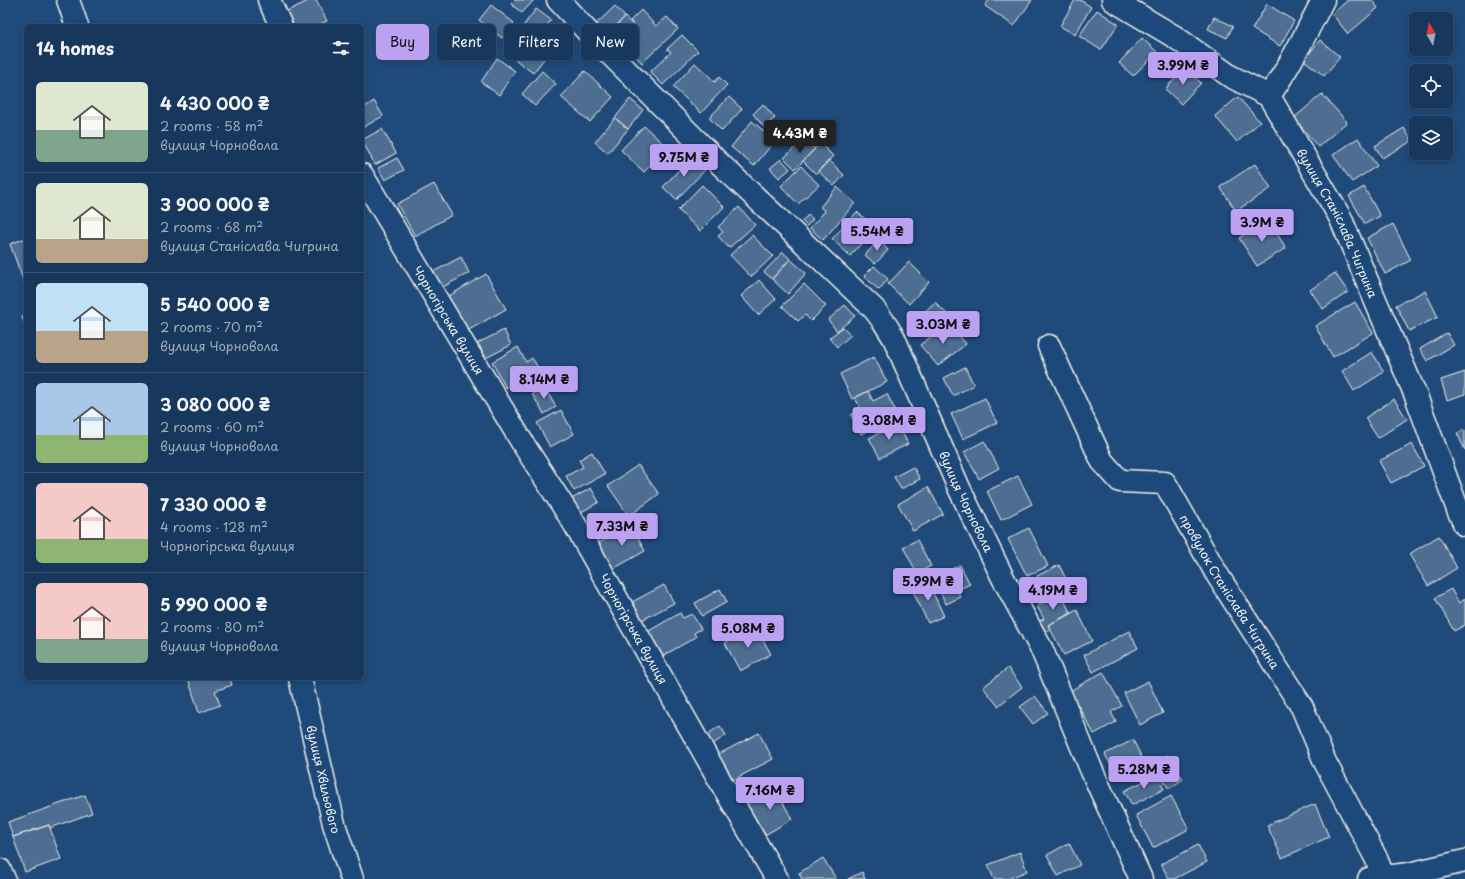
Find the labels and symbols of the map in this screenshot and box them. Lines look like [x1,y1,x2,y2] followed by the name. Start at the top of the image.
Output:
[1409,12,1453,56] north arrow
[1146,52,1220,86] pin: 3.99M ₴
[763,120,837,154] pin: 4.43M ₴
[647,144,721,178] pin: 9.75M ₴
[1293,145,1382,301] street label: вулиця Станіслава Чигрина
[1229,209,1295,243] pin: 3.9M ₴
[840,218,914,252] pin: 5.54M ₴
[409,262,489,378] street label: Чорногірська вулиця
[906,311,980,345] pin: 3.03M ₴
[507,366,581,400] pin: 8.14M ₴
[852,407,926,441] pin: 3.08M ₴
[935,448,998,555] street label: вулиця Чорновола
[1176,511,1284,673] street label: провулок Станіслава Чигрина
[585,513,659,547] pin: 7.33M ₴
[891,568,965,602] pin: 5.99M ₴
[595,570,672,687] street label: Чорногірська вулиця
[1016,577,1090,611] pin: 4.19M ₴
[711,615,785,649] pin: 5.08M ₴
[302,723,346,836] street label: вулиця Хвильового
[1107,756,1181,790] pin: 5.28M ₴
[733,777,807,811] pin: 7.16M ₴

